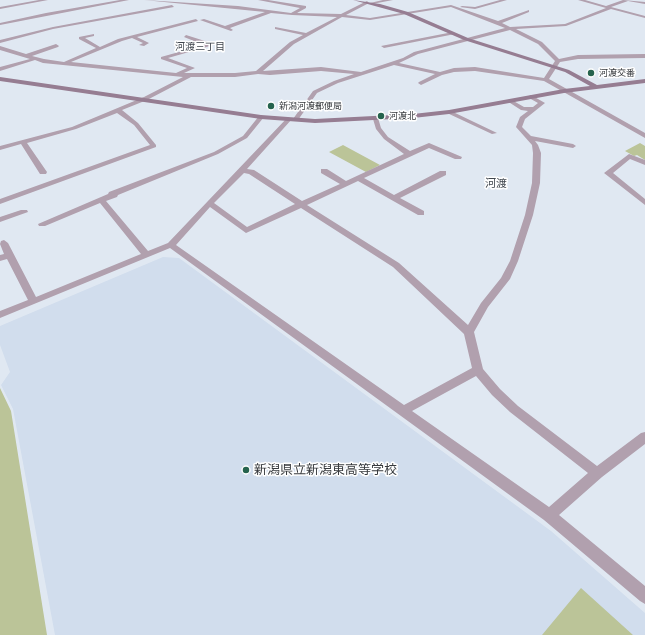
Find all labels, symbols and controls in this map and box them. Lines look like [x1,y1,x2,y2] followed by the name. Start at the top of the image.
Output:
[175,41,225,53] district label: 河渡三丁目
[586,68,596,78] marker: 河渡交番
[599,68,635,78] place label: 河渡交番
[266,101,276,111] marker: 新潟河渡郵便局
[279,101,342,111] place label: 新潟河渡郵便局
[376,111,386,121] marker: 河渡北
[389,111,416,121] place label: 河渡北
[485,177,507,191] district label: 河渡
[254,462,397,478] place label: 新潟県立新潟東高等学校
[241,465,251,475] marker: 新潟県立新潟東高等学校

